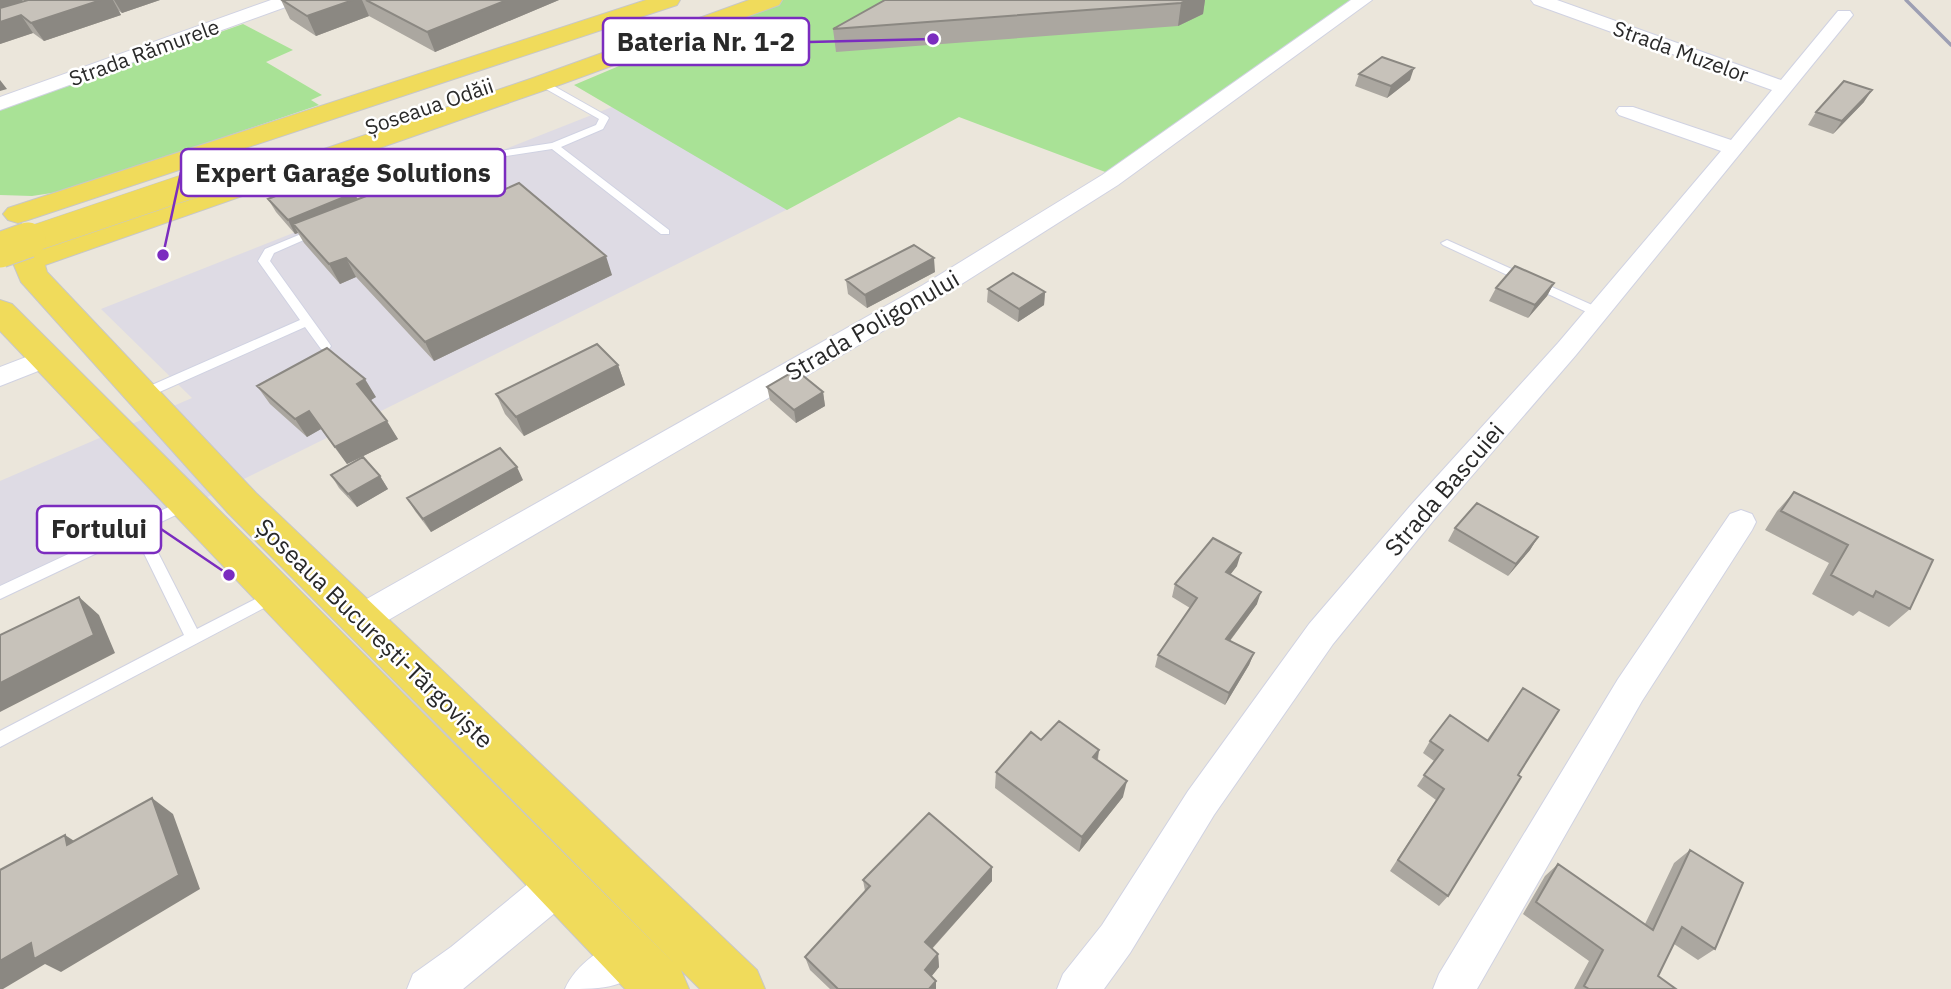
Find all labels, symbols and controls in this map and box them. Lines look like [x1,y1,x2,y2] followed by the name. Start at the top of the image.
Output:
[65,12,223,92] street label: Strada Rămurele
[1610,14,1753,89] street label: Strada Muzelor
[603,18,809,65] callout: Bateria Nr. 1-2
[617,24,795,58] text: Bateria Nr. 1-2
[361,71,497,141] street label: Șoseaua Odăii
[181,149,505,196] callout: Expert Garage Solutions
[195,155,491,189] text: Expert Garage Solutions
[779,262,965,388] street label: Strada Poligonului
[1377,415,1511,563] street label: Strada Bascuiei
[37,506,161,553] callout: Fortului
[51,511,147,545] text: Fortului
[249,511,501,755] street label: Șoseaua București-Târgoviște

